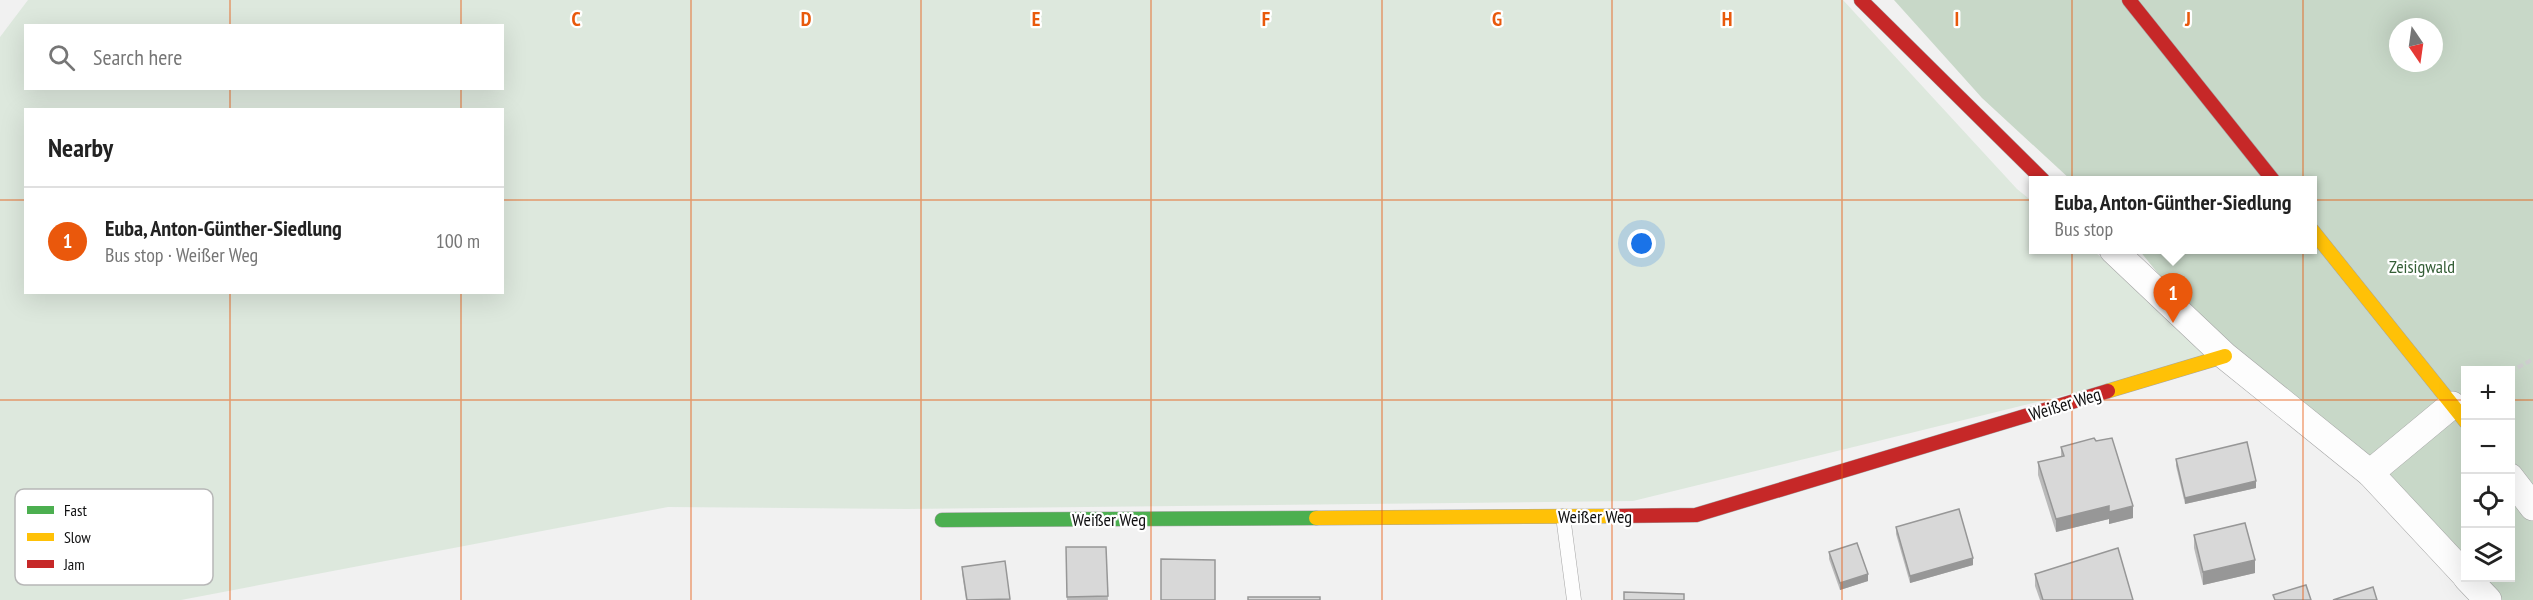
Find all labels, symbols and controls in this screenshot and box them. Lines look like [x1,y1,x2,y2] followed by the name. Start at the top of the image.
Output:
[571,6,581,32] text: C
[801,6,812,32] text: D
[1032,6,1040,32] text: E
[1262,6,1270,32] text: F
[1492,6,1502,32] text: G
[1722,6,1732,32] text: H
[1955,6,1959,32] text: I
[2184,6,2191,32] text: J
[2389,18,2443,72] north arrow
[24,24,504,90] search box
[45,41,78,74] icon: search
[93,43,182,71] text: Search here
[48,131,113,164] text: Nearby
[2029,176,2317,254] popup
[2055,188,2291,216] text: Euba, Anton-Günther-Siedlung
[105,214,342,242] text: Euba, Anton-Günther-Siedlung
[2055,216,2113,242] text: Bus stop
[63,228,72,254] text: 1
[436,228,480,254] text: 100 m
[1627,229,1656,258] your location
[105,242,258,268] text: Bus stop · Weißer Weg
[2389,255,2455,278] park label: Zeisigwald
[2154,274,2192,323] pin: 1
[2461,366,2515,582] map controls
[2461,366,2515,420] button: +
[2026,382,2104,426] street label: Weißer Weg
[2461,420,2515,474] button: −
[2461,474,2515,528] button: locate
[15,489,213,585] legend
[64,500,87,520] text: Fast
[1558,505,1632,528] street label: Weißer Weg
[1072,508,1146,531] street label: Weißer Weg
[64,527,91,547] text: Slow
[2461,528,2515,582] button: layers
[63,554,85,574] text: Jam

